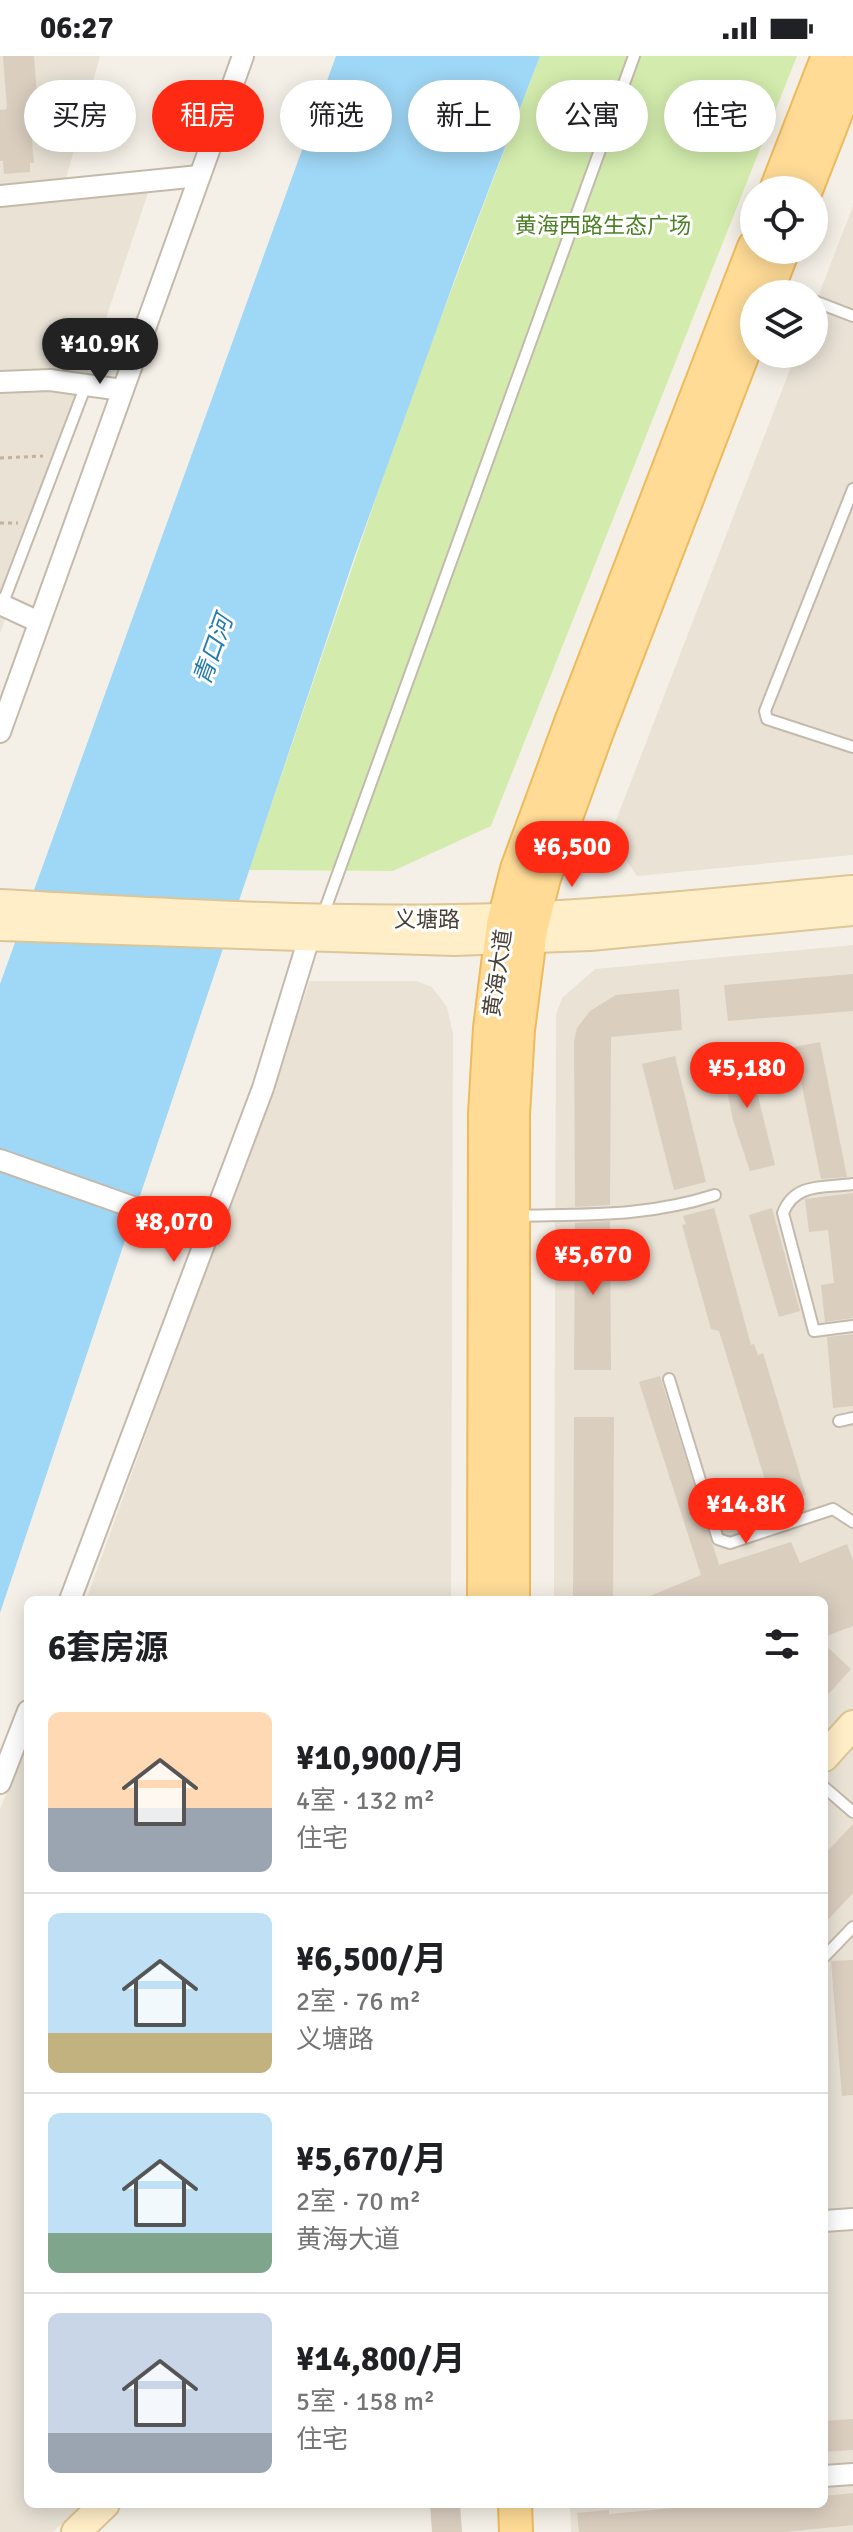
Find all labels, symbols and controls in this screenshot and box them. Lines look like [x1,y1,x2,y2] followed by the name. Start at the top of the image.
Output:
[40,10,114,47] text: 06:27
[24,80,136,152] chip: 买房
[152,80,264,152] chip: 租房
[280,80,392,152] chip: 筛选
[408,80,520,152] chip: 新上
[536,80,648,152] chip: 公寓
[664,80,776,152] chip: 住宅
[740,176,828,368] map controls
[740,176,828,264] button: locate
[515,212,691,239] park label: 黄海西路生态广场
[740,280,828,368] button: layers
[35,318,165,386] pin: ¥10.9K
[60,328,140,360] text: ¥10.9K
[187,607,241,689] water label: 青口河
[507,821,637,889] pin: ¥6,500
[533,831,611,863] text: ¥6,500
[394,906,460,933] street label: 义塘路
[478,928,517,1019] street label: 黄海大道
[682,1042,812,1110] pin: ¥5,180
[708,1052,786,1084] text: ¥5,180
[109,1196,239,1264] pin: ¥8,070
[135,1206,213,1238] text: ¥8,070
[528,1229,658,1297] pin: ¥5,670
[554,1239,632,1271] text: ¥5,670
[681,1478,811,1546] pin: ¥14.8K
[706,1488,786,1520] text: ¥14.8K
[760,1622,804,1666] icon: filters
[48,1627,168,1669] text: 6套房源
[296,1737,466,1779] text: ¥10,900/月
[112,1744,208,1840] icon: home
[296,1785,435,1817] text: 4室 · 132 m²
[296,1823,348,1855] text: 住宅
[296,1938,447,1980] text: ¥6,500/月
[112,1945,208,2041] icon: home
[296,1986,421,2018] text: 2室 · 76 m²
[296,2024,374,2056] text: 义塘路
[296,2138,447,2180] text: ¥5,670/月
[112,2145,208,2241] icon: home
[296,2186,421,2218] text: 2室 · 70 m²
[296,2224,400,2256] text: 黄海大道
[296,2338,466,2380] text: ¥14,800/月
[112,2345,208,2441] icon: home
[296,2386,435,2418] text: 5室 · 158 m²
[296,2424,348,2456] text: 住宅

